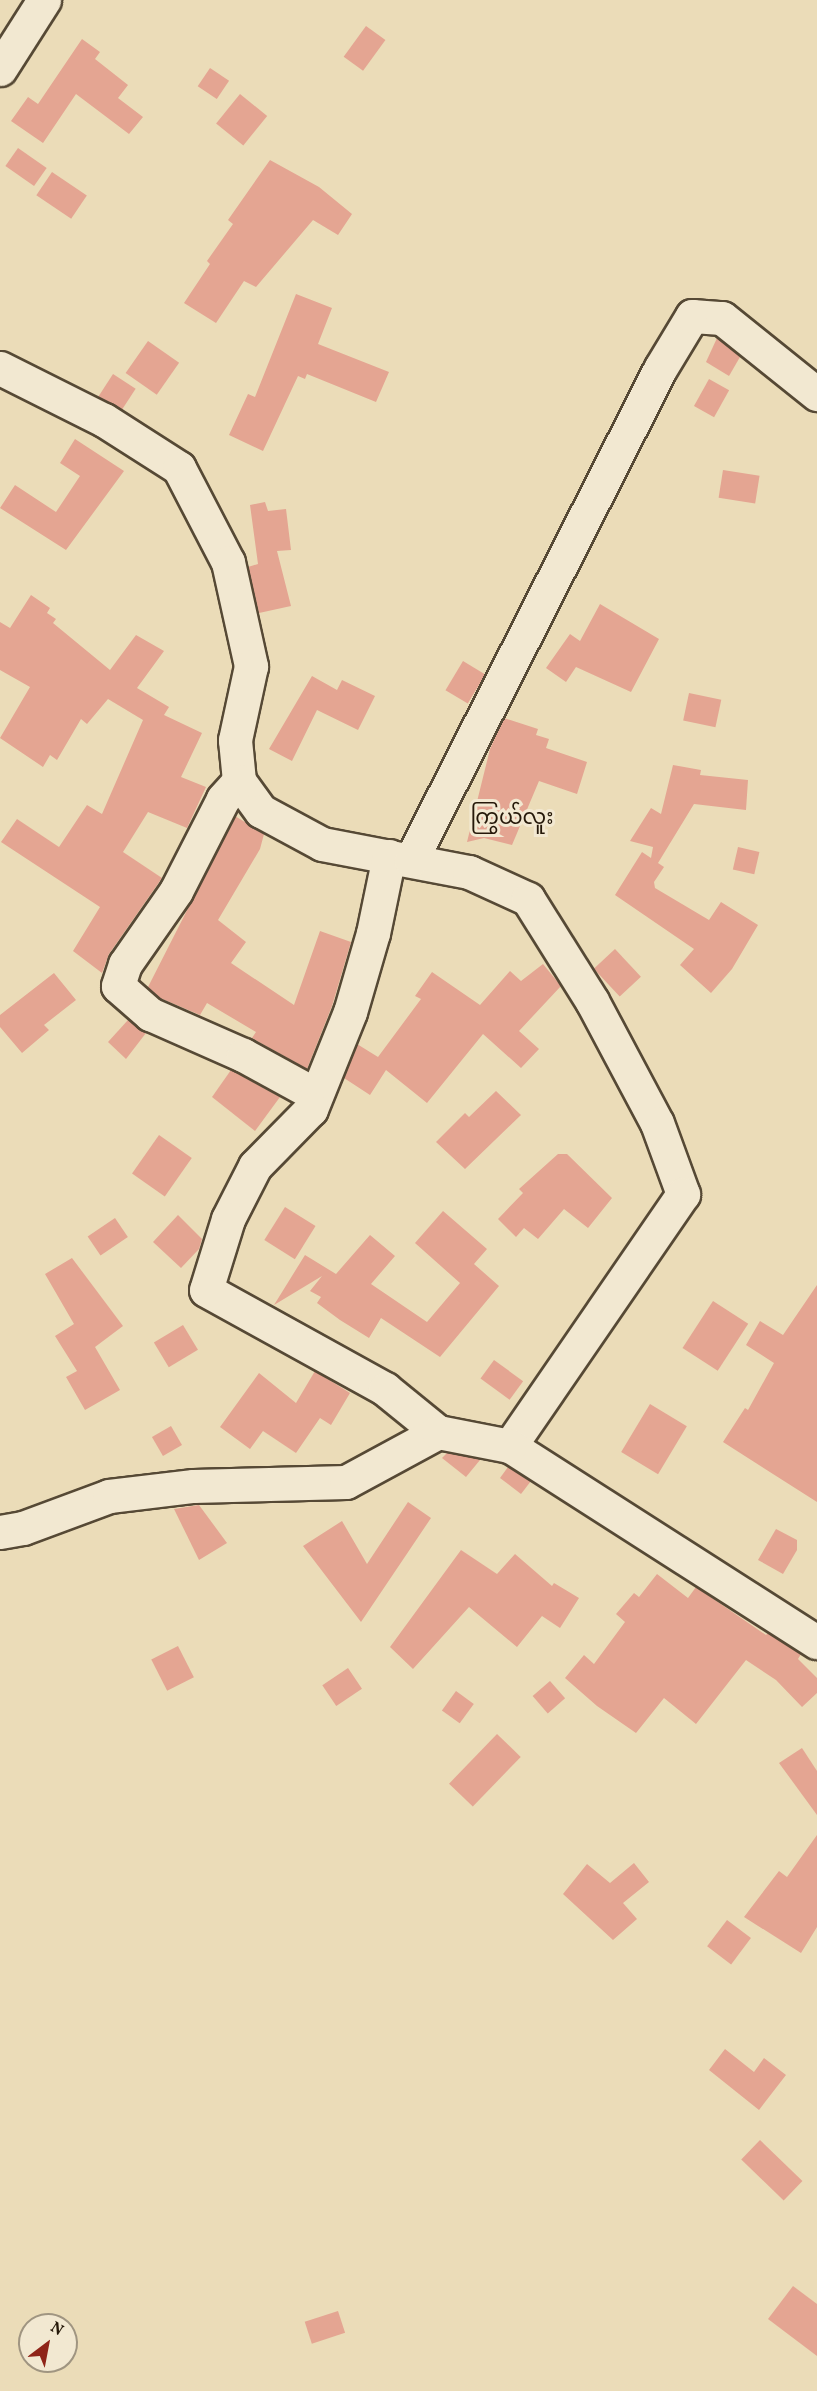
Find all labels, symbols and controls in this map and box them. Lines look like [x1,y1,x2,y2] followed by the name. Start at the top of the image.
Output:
[471,806,553,832] district label: ကြွယ်လူး
[18,2313,78,2373] north arrow
[46,2317,67,2342] text: N

